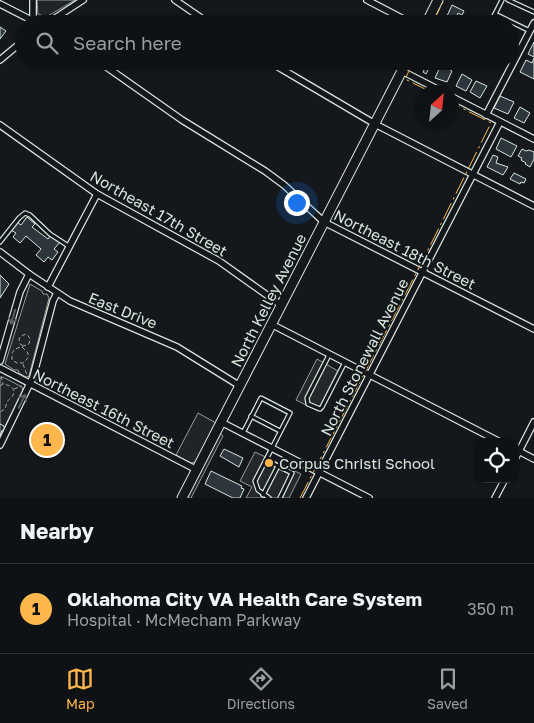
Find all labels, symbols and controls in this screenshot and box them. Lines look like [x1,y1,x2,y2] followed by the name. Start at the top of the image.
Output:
[15,15,519,70] search box
[33,29,61,57] icon: search
[73,31,182,54] text: Search here
[414,85,459,130] north arrow
[87,166,231,260] street label: Northeast 17th Street
[284,190,310,216] your location
[331,205,479,293] street label: Northeast 18th Street
[227,230,310,370] street label: North Kelley Avenue
[316,275,412,439] street label: North Stonewall Avenue
[86,288,160,332] street label: East Drive
[7,309,17,325] one-way arrow
[30,364,178,452] street label: Northeast 16th Street
[18,394,27,409] one-way arrow
[31,421,63,459] pin: 1
[474,438,519,483] map controls
[474,438,519,483] button: locate
[279,454,435,472] place label: Corpus Christi School
[263,457,275,469] marker: Corpus Christi School
[20,518,94,544] text: Nearby
[67,587,422,610] text: Oklahoma City VA Health Care System
[32,599,40,619] text: 1
[467,599,514,619] text: 350 m
[67,610,301,630] text: Hospital · McMecham Parkway
[66,665,95,712] tab: Map
[227,665,295,712] tab: Directions
[427,665,468,712] tab: Saved

